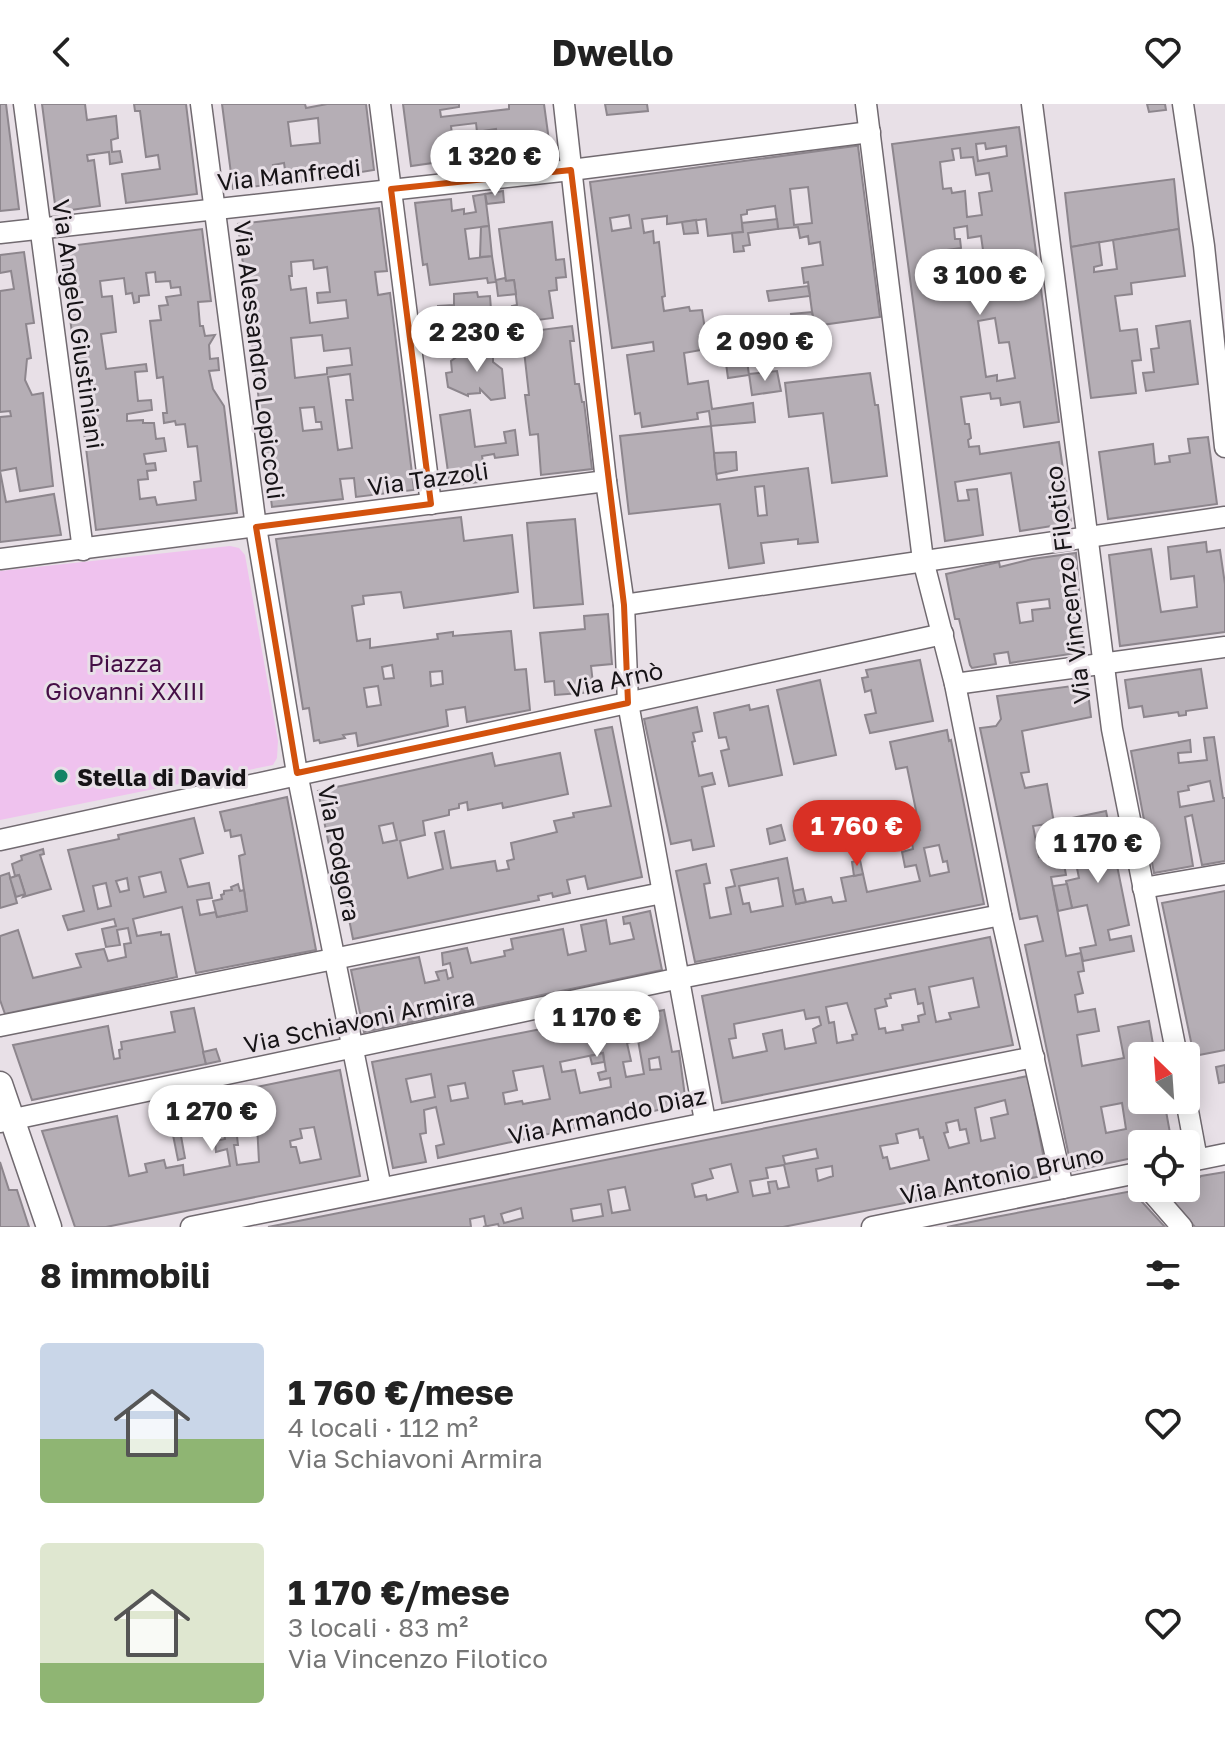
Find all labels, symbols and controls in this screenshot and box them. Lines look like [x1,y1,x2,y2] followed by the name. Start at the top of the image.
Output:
[40,30,84,74] icon: back
[1141,30,1185,74] icon: heart
[551,31,674,74] text: Dwello
[421,130,569,198] pin: 1 320 €
[448,140,542,171] text: 1 320 €
[216,152,362,196] street label: Via Manfredi
[47,197,111,451] street label: Via Angelo Giustiniani
[228,219,292,501] street label: Via Alessandro Lopiccoli
[906,249,1054,317] pin: 3 100 €
[933,259,1027,290] text: 3 100 €
[403,306,551,374] pin: 2 230 €
[691,315,839,383] pin: 2 090 €
[429,316,525,347] text: 2 230 €
[716,325,814,356] text: 2 090 €
[366,455,490,501] street label: Via Tazzoli
[1038,464,1096,706] street label: Via Vincenzo Filotico
[45,648,205,705] park label: Piazza Giovanni XXIII
[565,655,665,703] street label: Via Arnò
[77,762,246,791] place label: Stella di David
[52,767,70,785] marker: Stella di David
[313,782,367,924] street label: Via Podgora
[783,800,931,868] pin: 1 760 €
[811,810,903,841] text: 1 760 €
[1024,817,1172,885] pin: 1 170 €
[1053,827,1143,858] text: 1 170 €
[241,981,477,1059] street label: Via Schiavoni Armira
[523,991,671,1059] pin: 1 170 €
[552,1001,642,1032] text: 1 170 €
[1128,1042,1200,1114] north arrow
[1128,1042,1200,1202] map controls
[506,1080,708,1150] street label: Via Armando Diaz
[138,1085,286,1153] pin: 1 270 €
[166,1095,258,1126] text: 1 270 €
[1128,1130,1200,1202] button: locate
[898,1138,1106,1210] street label: Via Antonio Bruno
[1141,1253,1185,1297] icon: filters
[40,1255,210,1295] text: 8 immobili
[288,1372,514,1412] text: 1 760 €/mese
[104,1375,200,1471] icon: home
[1141,1401,1185,1445] icon: heart
[288,1412,478,1443] text: 4 locali · 112 m²
[288,1443,543,1474] text: Via Schiavoni Armira
[288,1572,510,1612] text: 1 170 €/mese
[104,1575,200,1671] icon: home
[1141,1601,1185,1645] icon: heart
[288,1612,468,1643] text: 3 locali · 83 m²
[288,1643,548,1674] text: Via Vincenzo Filotico

